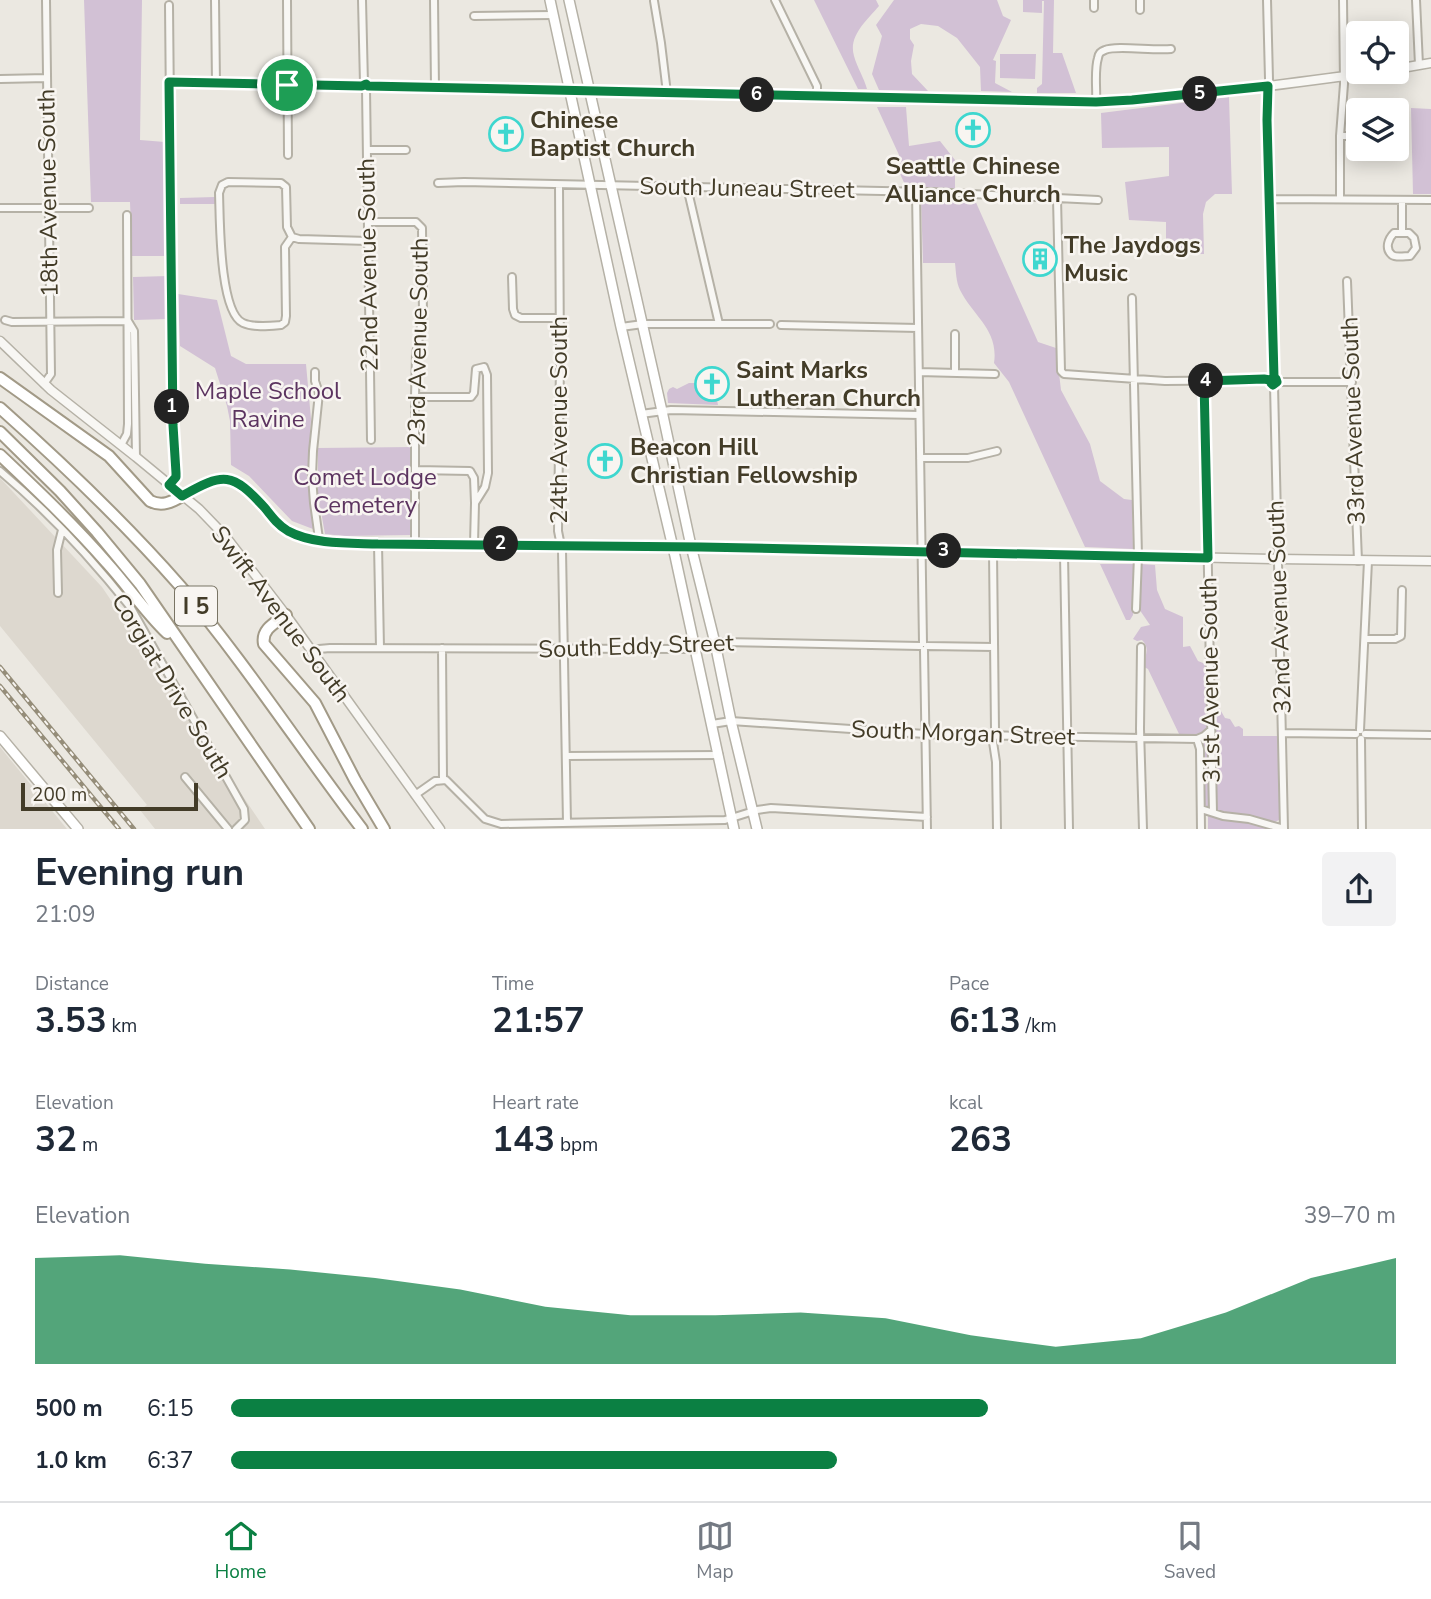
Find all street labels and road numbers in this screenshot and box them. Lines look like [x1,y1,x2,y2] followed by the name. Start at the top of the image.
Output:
[30,89,66,297] street label: 18th Avenue South
[350,158,386,372] street label: 22nd Avenue South
[639,170,855,206] street label: South Juneau Street
[400,237,436,447] street label: 23rd Avenue South
[543,316,575,524] street label: 24th Avenue South
[1333,316,1373,526] street label: 33rd Avenue South
[1259,499,1299,715] street label: 32nd Avenue South
[204,519,358,709] street label: Swift Avenue South
[1192,577,1228,783] street label: 31st Avenue South
[175,586,217,626] road number: I 5
[104,587,240,785] street label: Corgiat Drive South
[538,627,735,665] street label: South Eddy Street
[850,713,1076,753] street label: South Morgan Street

